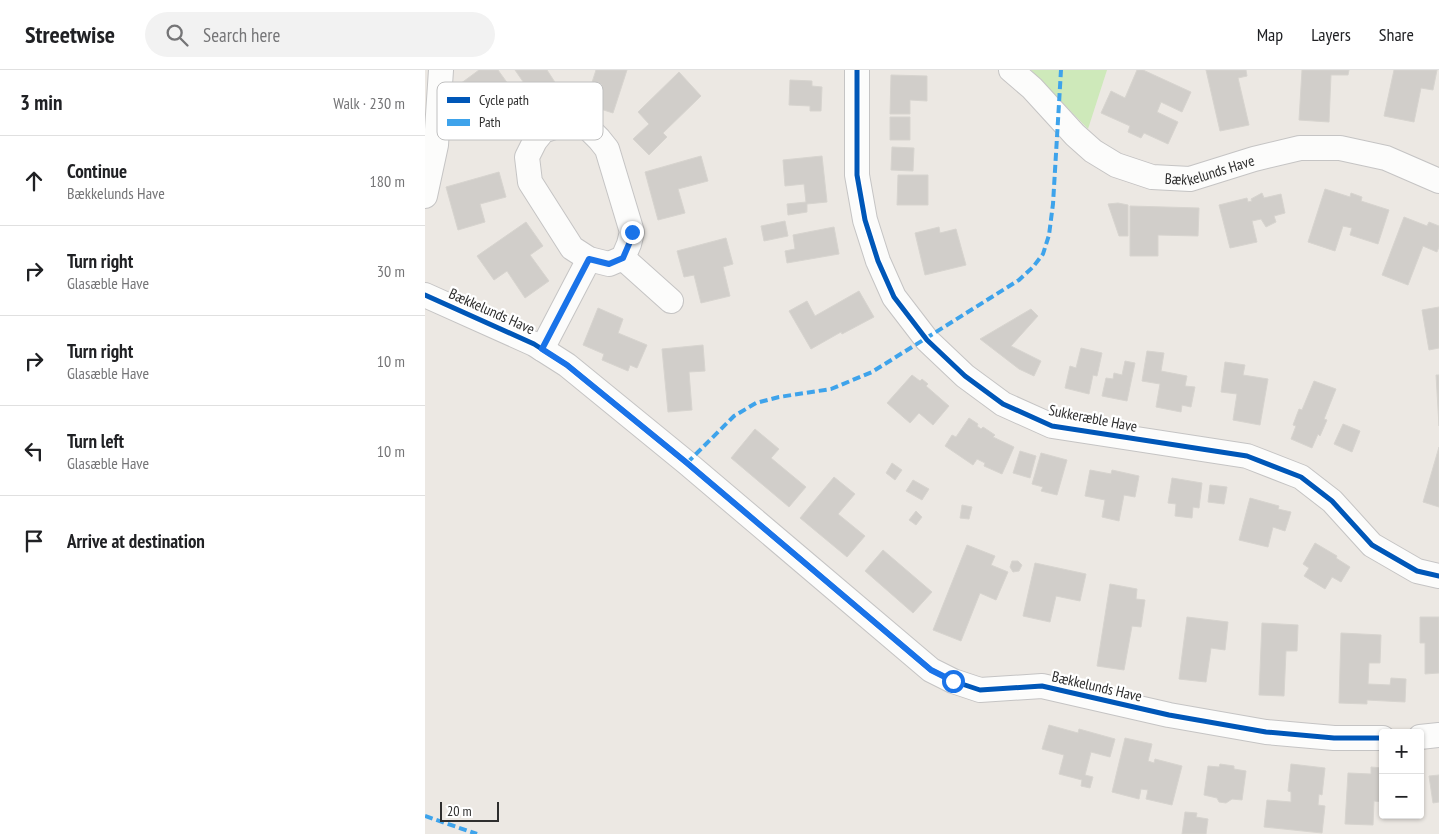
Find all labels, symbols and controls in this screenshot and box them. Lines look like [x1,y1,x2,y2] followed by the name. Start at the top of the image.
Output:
[145,12,495,57] search box
[25,19,115,50] text: Streetwise
[163,21,191,49] icon: search
[203,23,280,47] text: Search here
[1257,23,1283,46] text: Map
[1311,23,1351,46] text: Layers
[1379,23,1414,46] text: Share
[437,82,603,140] legend
[20,89,62,116] text: 3 min
[479,91,529,109] text: Cycle path
[333,93,405,113] text: Walk · 230 m
[479,113,501,131] text: Path
[1164,150,1256,189] street label: Bækkelunds Have
[67,159,127,183] text: Continue
[20,167,48,195] icon: ahead
[370,171,405,191] text: 180 m
[67,183,165,203] text: Bækkelunds Have
[621,221,644,244] route end
[67,249,133,273] text: Turn right
[20,257,48,285] icon: right
[377,261,405,281] text: 30 m
[67,273,149,293] text: Glasæble Have
[446,284,538,338] street label: Bækkelunds Have
[67,339,133,363] text: Turn right
[20,347,48,375] icon: right
[377,351,405,371] text: 10 m
[67,363,149,383] text: Glasæble Have
[1047,400,1139,436] street label: Sukkeræble Have
[67,429,124,453] text: Turn left
[20,437,48,465] icon: left
[377,441,405,461] text: 10 m
[67,453,149,473] text: Glasæble Have
[20,527,48,555] icon: arrive
[67,529,205,553] text: Arrive at destination
[1050,666,1144,706] street label: Bækkelunds Have
[942,670,965,693] route start
[1379,729,1424,819] map controls
[1379,729,1424,774] button: +
[1379,774,1424,819] button: −
[440,799,499,822] scale bar
[447,802,472,820] text: 20 m

